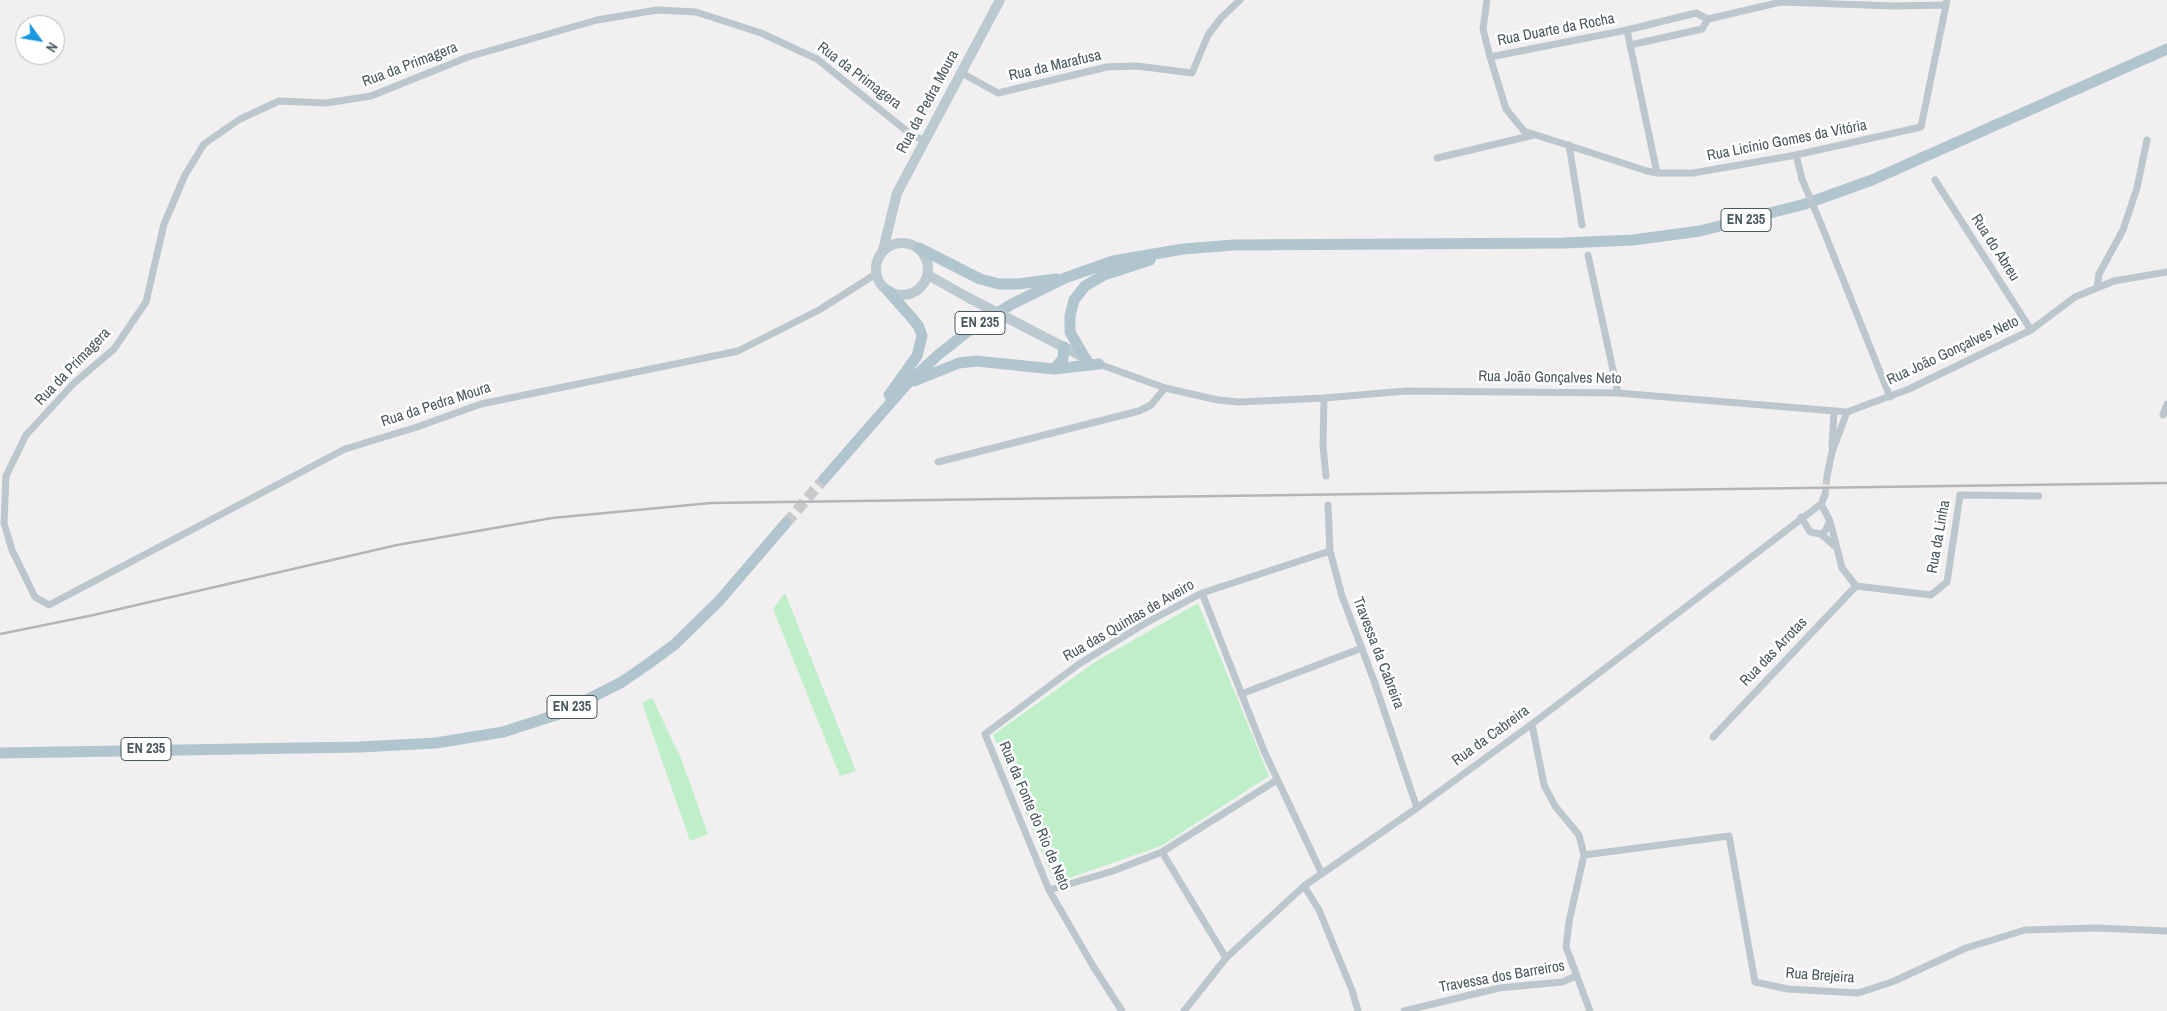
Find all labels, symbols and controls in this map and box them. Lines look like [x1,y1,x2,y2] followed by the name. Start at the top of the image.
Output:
[1496,10,1616,50] street label: Rua Duarte da Rocha
[15,15,65,65] north arrow
[42,39,62,56] text: N
[360,39,460,91] street label: Rua da Primagera
[813,39,905,113] street label: Rua da Primagera
[893,47,963,157] street label: Rua da Pedra Moura
[1007,47,1103,85] street label: Rua da Marafusa
[1706,117,1868,165] street label: Rua Licínio Gomes da Vitória
[1721,208,1771,232] road number: EN 235
[1967,211,2023,285] street label: Rua do Abreu
[955,312,1005,334] road number: EN 235
[1884,313,2022,389] street label: Rua João Gonçalves Neto
[32,325,114,409] street label: Rua da Primagera
[1478,368,1622,388] street label: Rua João Gonçalves Neto
[379,379,493,431] street label: Rua da Pedra Moura
[1924,499,1954,575] street label: Rua da Linha
[1060,576,1198,666] street label: Rua das Quintas de Aveiro
[1348,594,1408,712] street label: Travessa da Cabreira
[1737,614,1811,690] street label: Rua das Arrotas
[547,696,597,719] road number: EN 235
[1449,702,1533,770] street label: Rua da Cabreira
[121,738,171,761] road number: EN 235
[994,739,1074,893] street label: Rua da Fonte do Rio de Neto
[1438,957,1566,997] street label: Travessa dos Barreiros
[1785,965,1855,987] street label: Rua Brejeira

